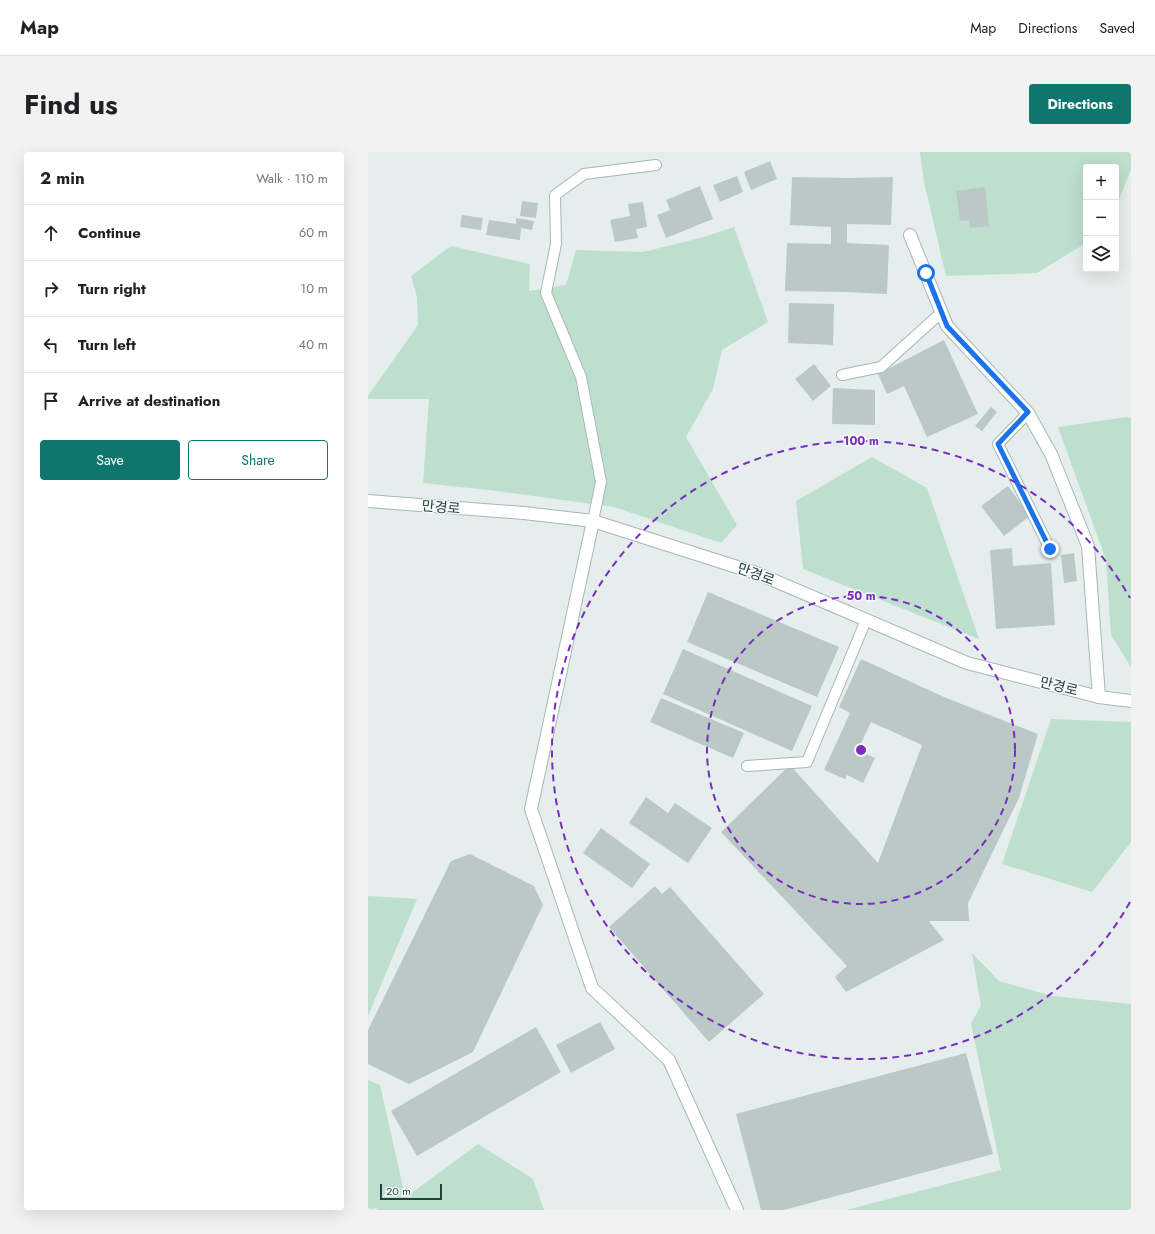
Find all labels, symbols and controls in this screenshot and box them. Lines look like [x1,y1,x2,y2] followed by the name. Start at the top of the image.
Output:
[20,14,59,41] text: Map
[970,18,996,38] text: Map
[1018,18,1078,38] text: Directions
[1100,18,1135,38] text: Saved
[24,84,118,125] text: Find us
[1029,84,1131,124] button: Directions
[1083,164,1119,272] map controls
[1083,164,1119,200] button: +
[40,166,85,190] text: 2 min
[256,169,328,188] text: Walk · 110 m
[1083,200,1119,236] button: −
[40,222,62,244] icon: ahead
[78,222,141,244] text: Continue
[299,223,328,242] text: 60 m
[1083,236,1119,272] button: layers
[917,264,935,282] route start
[40,278,62,300] icon: right
[78,278,146,300] text: Turn right
[300,279,328,298] text: 10 m
[40,334,62,356] icon: left
[78,334,136,356] text: Turn left
[299,335,328,354] text: 40 m
[40,390,62,412] icon: arrive
[78,390,220,412] text: Arrive at destination
[843,432,879,450] text: 100 m
[40,440,180,480] button: Save
[188,440,328,480] button: Share
[421,495,461,519] street label: 만경로
[1041,540,1059,558] route end
[734,558,778,590] street label: 만경로
[846,587,876,605] text: 50 m
[1038,672,1080,700] street label: 만경로
[854,743,868,757] centre of rings
[380,1182,442,1201] scale bar
[386,1183,411,1199] text: 20 m

